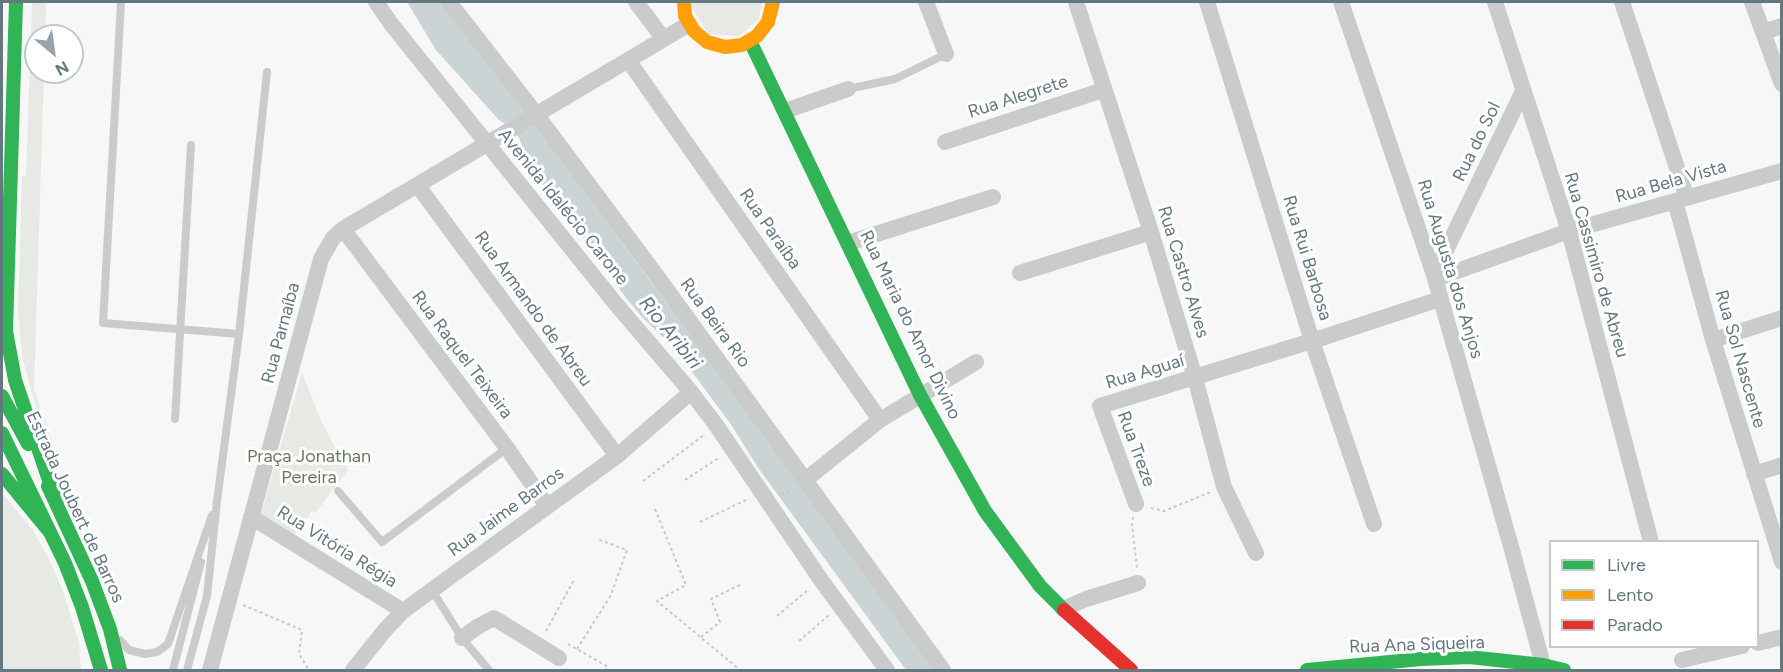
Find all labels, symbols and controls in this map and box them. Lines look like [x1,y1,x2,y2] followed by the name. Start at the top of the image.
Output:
[24,24,84,84] north arrow
[52,57,72,80] text: N
[965,71,1071,123] street label: Rua Alegrete
[1448,99,1506,185] street label: Rua do Sol
[493,124,633,290] street label: Avenida Idalécio Carone
[1613,156,1729,208] street label: Rua Bela Vista
[1559,170,1633,360] street label: Rua Cassimiro de Abreu
[1412,177,1488,361] street label: Rua Augusta dos Anjos
[734,184,806,274] street label: Rua Paraíba
[1278,193,1336,323] street label: Rua Rui Barbosa
[1153,203,1213,341] street label: Rua Castro Alves
[469,227,597,391] street label: Rua Armando de Abreu
[855,227,965,423] street label: Rua Maria do Amor Divino
[675,274,755,372] street label: Rua Beira Rio
[257,280,305,386] street label: Rua Parnaíba
[407,287,517,423] street label: Rua Raquel Teixeira
[1710,288,1770,430] street label: Rua Sol Nascente
[633,292,707,374] water label: Rio Aribiri
[1103,350,1187,394] street label: Rua Aguaí
[21,408,129,606] street label: Estrada Joubert de Barros
[1112,408,1160,490] street label: Rua Treze
[247,446,371,488] park label: Praça Jonathan Pereira
[444,463,568,561] street label: Rua Jaime Barros
[273,501,401,593] street label: Rua Vitória Régia
[1549,540,1759,648] legend
[1607,554,1646,576] text: Livre
[1607,584,1653,606] text: Lento
[1607,614,1663,636] text: Parado
[1349,632,1485,658] street label: Rua Ana Siqueira

